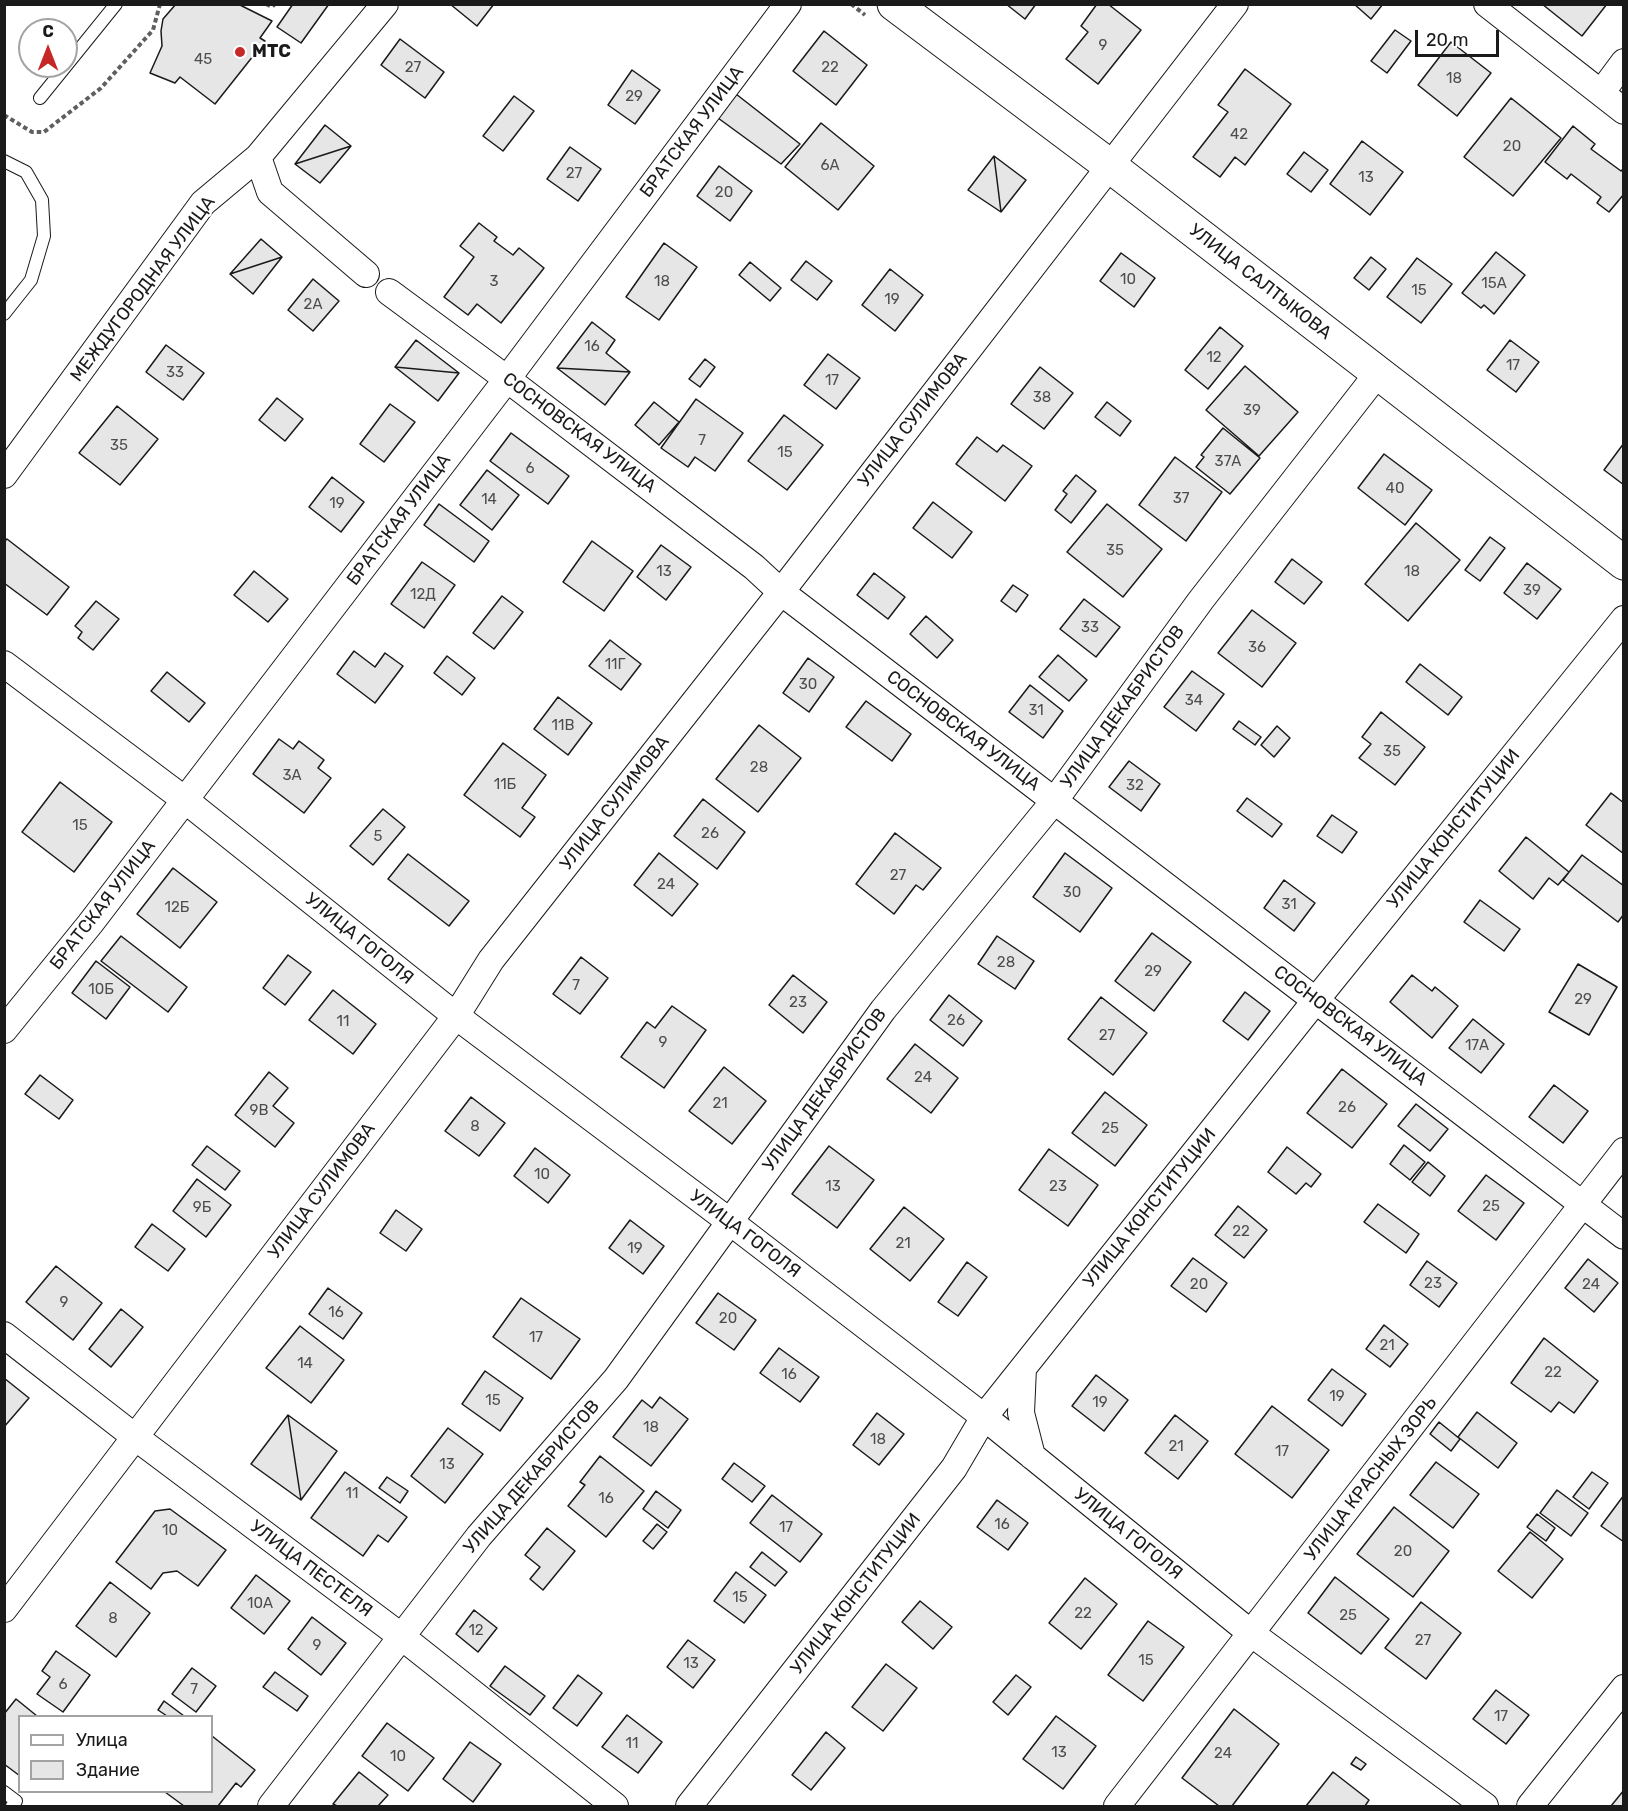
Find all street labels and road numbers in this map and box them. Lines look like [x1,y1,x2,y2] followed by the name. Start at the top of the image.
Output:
[636,62,748,202] street label: БРАТСКАЯ УЛИЦА
[66,192,220,386] street label: МЕЖДУГОРОДНАЯ УЛИЦА
[1184,220,1336,344] street label: УЛИЦА САЛТЫКОВА
[854,349,972,491] street label: УЛИЦА СУЛИМОВА
[498,368,660,498] street label: СОСНОВСКАЯ УЛИЦА
[343,450,455,590] street label: БРАТСКАЯ УЛИЦА
[1057,621,1189,793] street label: УЛИЦА ДЕКАБРИСТОВ
[882,666,1044,796] street label: СОСНОВСКАЯ УЛИЦА
[556,732,674,874] street label: УЛИЦА СУЛИМОВА
[1383,745,1525,913] street label: УЛИЦА КОНСТИТУЦИИ
[46,836,160,974] street label: БРАТСКАЯ УЛИЦА
[301,889,417,989] street label: УЛИЦА ГОГОЛЯ
[1269,961,1431,1091] street label: СОСНОВСКАЯ УЛИЦА
[759,1004,891,1176] street label: УЛИЦА ДЕКАБРИСТОВ
[264,1119,380,1263] street label: УЛИЦА СУЛИМОВА
[1079,1124,1221,1292] street label: УЛИЦА КОНСТИТУЦИИ
[685,1185,805,1283] street label: УЛИЦА ГОГОЛЯ
[1300,1393,1442,1565] street label: УЛИЦА КРАСНЫХ ЗОРЬ
[460,1396,604,1558] street label: УЛИЦА ДЕКАБРИСТОВ
[1070,1484,1186,1584] street label: УЛИЦА ГОГОЛЯ
[786,1509,926,1679] street label: УЛИЦА КОНСТИТУЦИИ
[246,1516,376,1622] street label: УЛИЦА ПЕСТЕЛЯ

